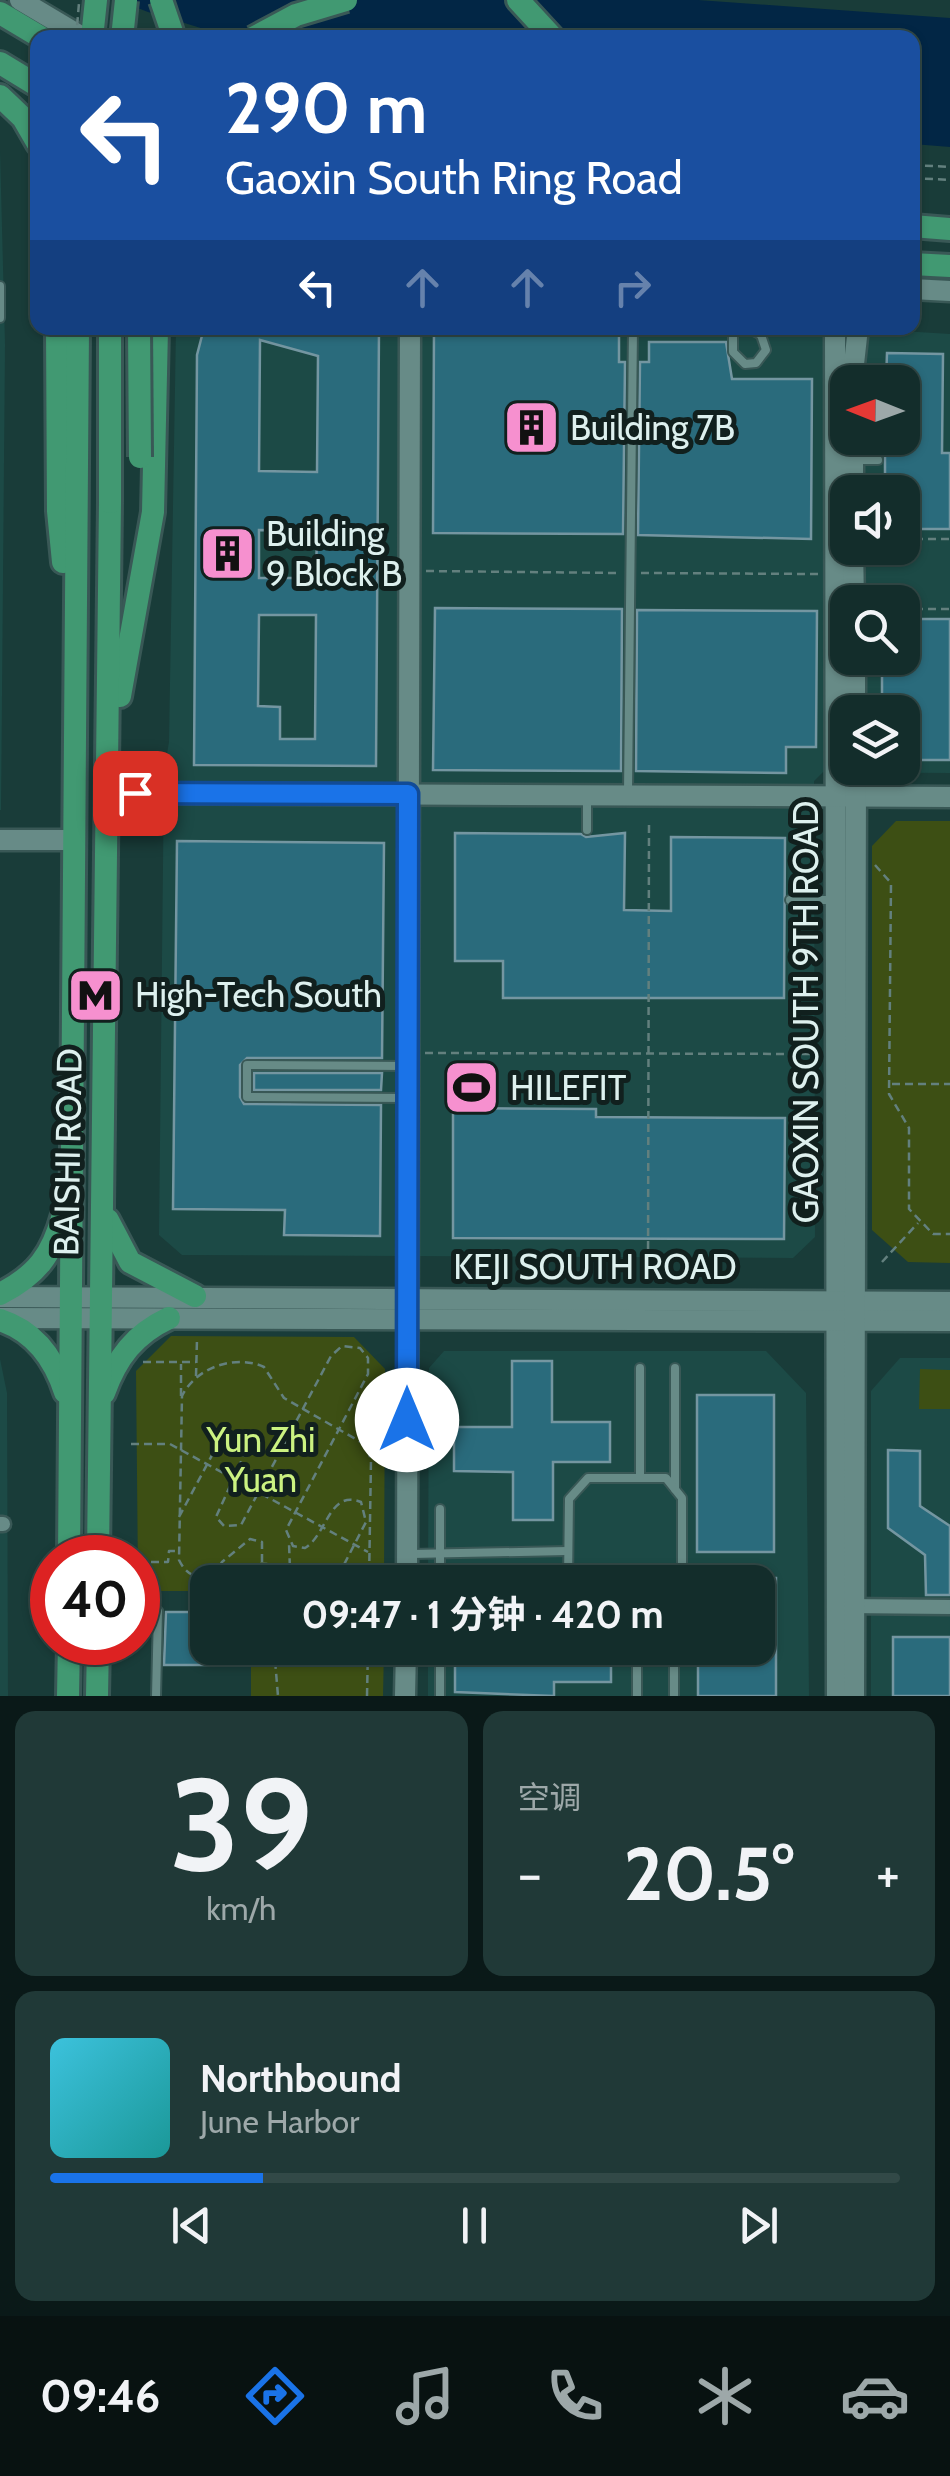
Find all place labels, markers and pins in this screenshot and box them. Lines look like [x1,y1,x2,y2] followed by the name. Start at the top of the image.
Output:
[501,398,561,458] building icon: Building 7B
[570,406,735,449] place label: Building 7B
[266,512,402,595] place label: Building 9 Block B
[197,524,257,584] building icon: Building 9 Block B
[93,751,178,836] pin
[66,965,126,1025] metro station icon: High-Tech South
[135,973,382,1016] place label: High-Tech South
[441,1058,501,1118] sports icon: HILEFIT
[510,1066,627,1109] place label: HILEFIT

